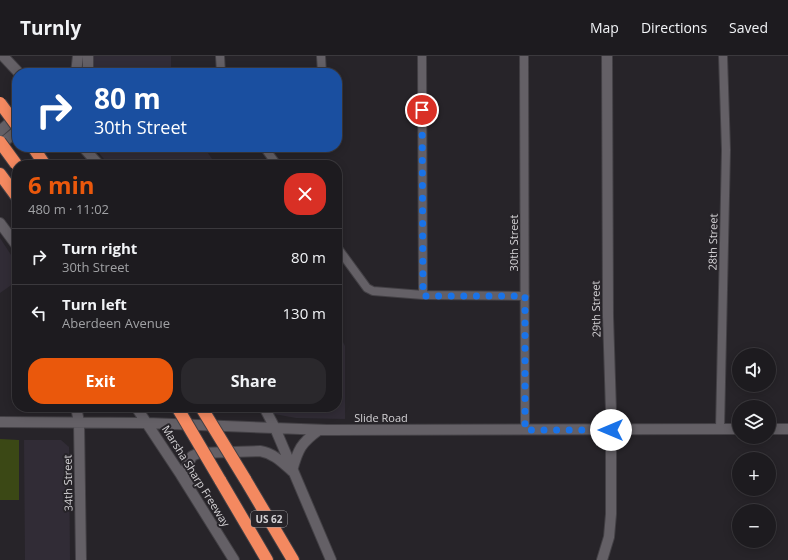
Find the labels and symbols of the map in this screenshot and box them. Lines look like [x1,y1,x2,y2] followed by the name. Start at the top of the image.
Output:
[405,93,439,127] pin
[705,213,720,271] street label: 28th Street
[506,215,521,271] street label: 30th Street
[588,280,603,338] street label: 29th Street
[590,409,632,451] position arrow
[354,410,408,425] street label: Slide Road
[159,422,234,530] street label: Marsha Sharp Freeway
[60,454,75,512] street label: 34th Street
[251,511,287,527] road number: US 62

